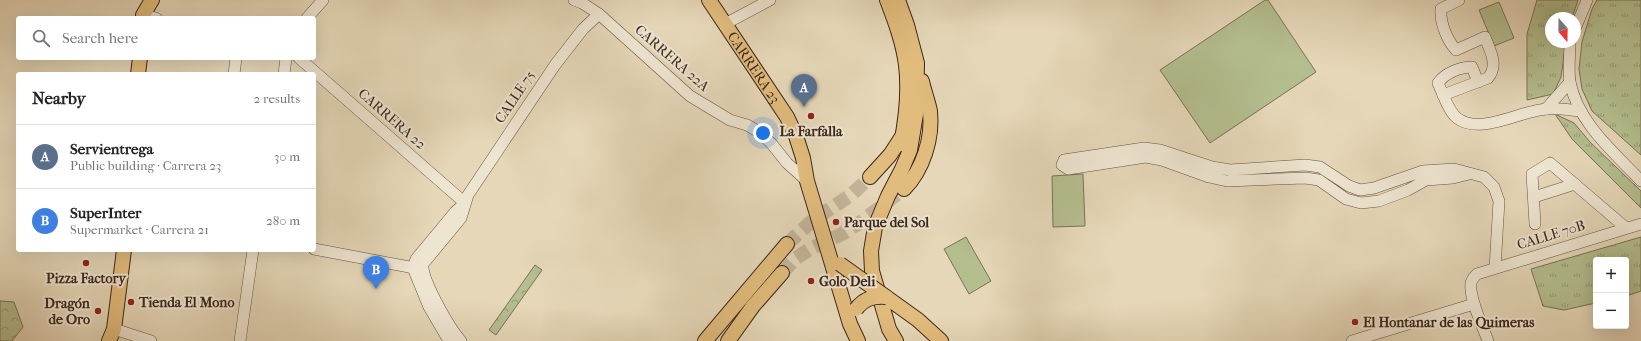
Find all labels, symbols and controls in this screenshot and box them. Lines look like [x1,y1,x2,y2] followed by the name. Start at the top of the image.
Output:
[1545,12,1581,48] north arrow
[16,16,316,60] search box
[631,21,713,96] street label: CARRERA 22A
[30,27,52,49] icon: search
[724,28,784,106] street label: CARRERA 23
[62,29,138,47] text: Search here
[491,67,539,127] street label: CALLE 75
[791,74,817,107] pin: A
[355,85,429,153] street label: CARRERA 22
[32,88,86,108] text: Nearby
[254,91,300,106] text: 2 results
[806,111,816,121] marker: La Farfalla
[753,123,773,143] your location
[779,123,843,140] place label: La Farfalla
[70,140,153,158] text: Servientrega
[41,149,49,164] text: A
[274,149,300,164] text: 30 m
[70,158,221,173] text: Public building · Carrera 23
[70,204,141,222] text: SuperInter
[41,213,49,228] text: B
[266,213,300,228] text: 280 m
[844,214,929,231] place label: Parque del Sol
[831,217,841,227] marker: Parque del Sol
[1515,217,1587,253] street label: CALLE 70B
[70,222,209,237] text: Supermarket · Carrera 21
[363,256,389,289] pin: B
[1593,257,1629,329] map controls
[1593,257,1629,293] button: +
[81,258,91,268] marker: Pizza Factory
[46,270,128,287] place label: Pizza Factory
[819,273,876,290] place label: Golo Deli
[806,276,816,286] marker: Golo Deli
[1593,293,1629,329] button: −
[138,294,235,311] place label: Tienda El Mono
[44,295,91,328] place label: Dragón de Oro
[126,297,136,307] marker: Tienda El Mono
[93,306,103,316] marker: Dragón de Oro
[1363,314,1535,331] place label: El Hontanar de las Quimeras
[1350,317,1360,327] marker: El Hontanar de las Quimeras

